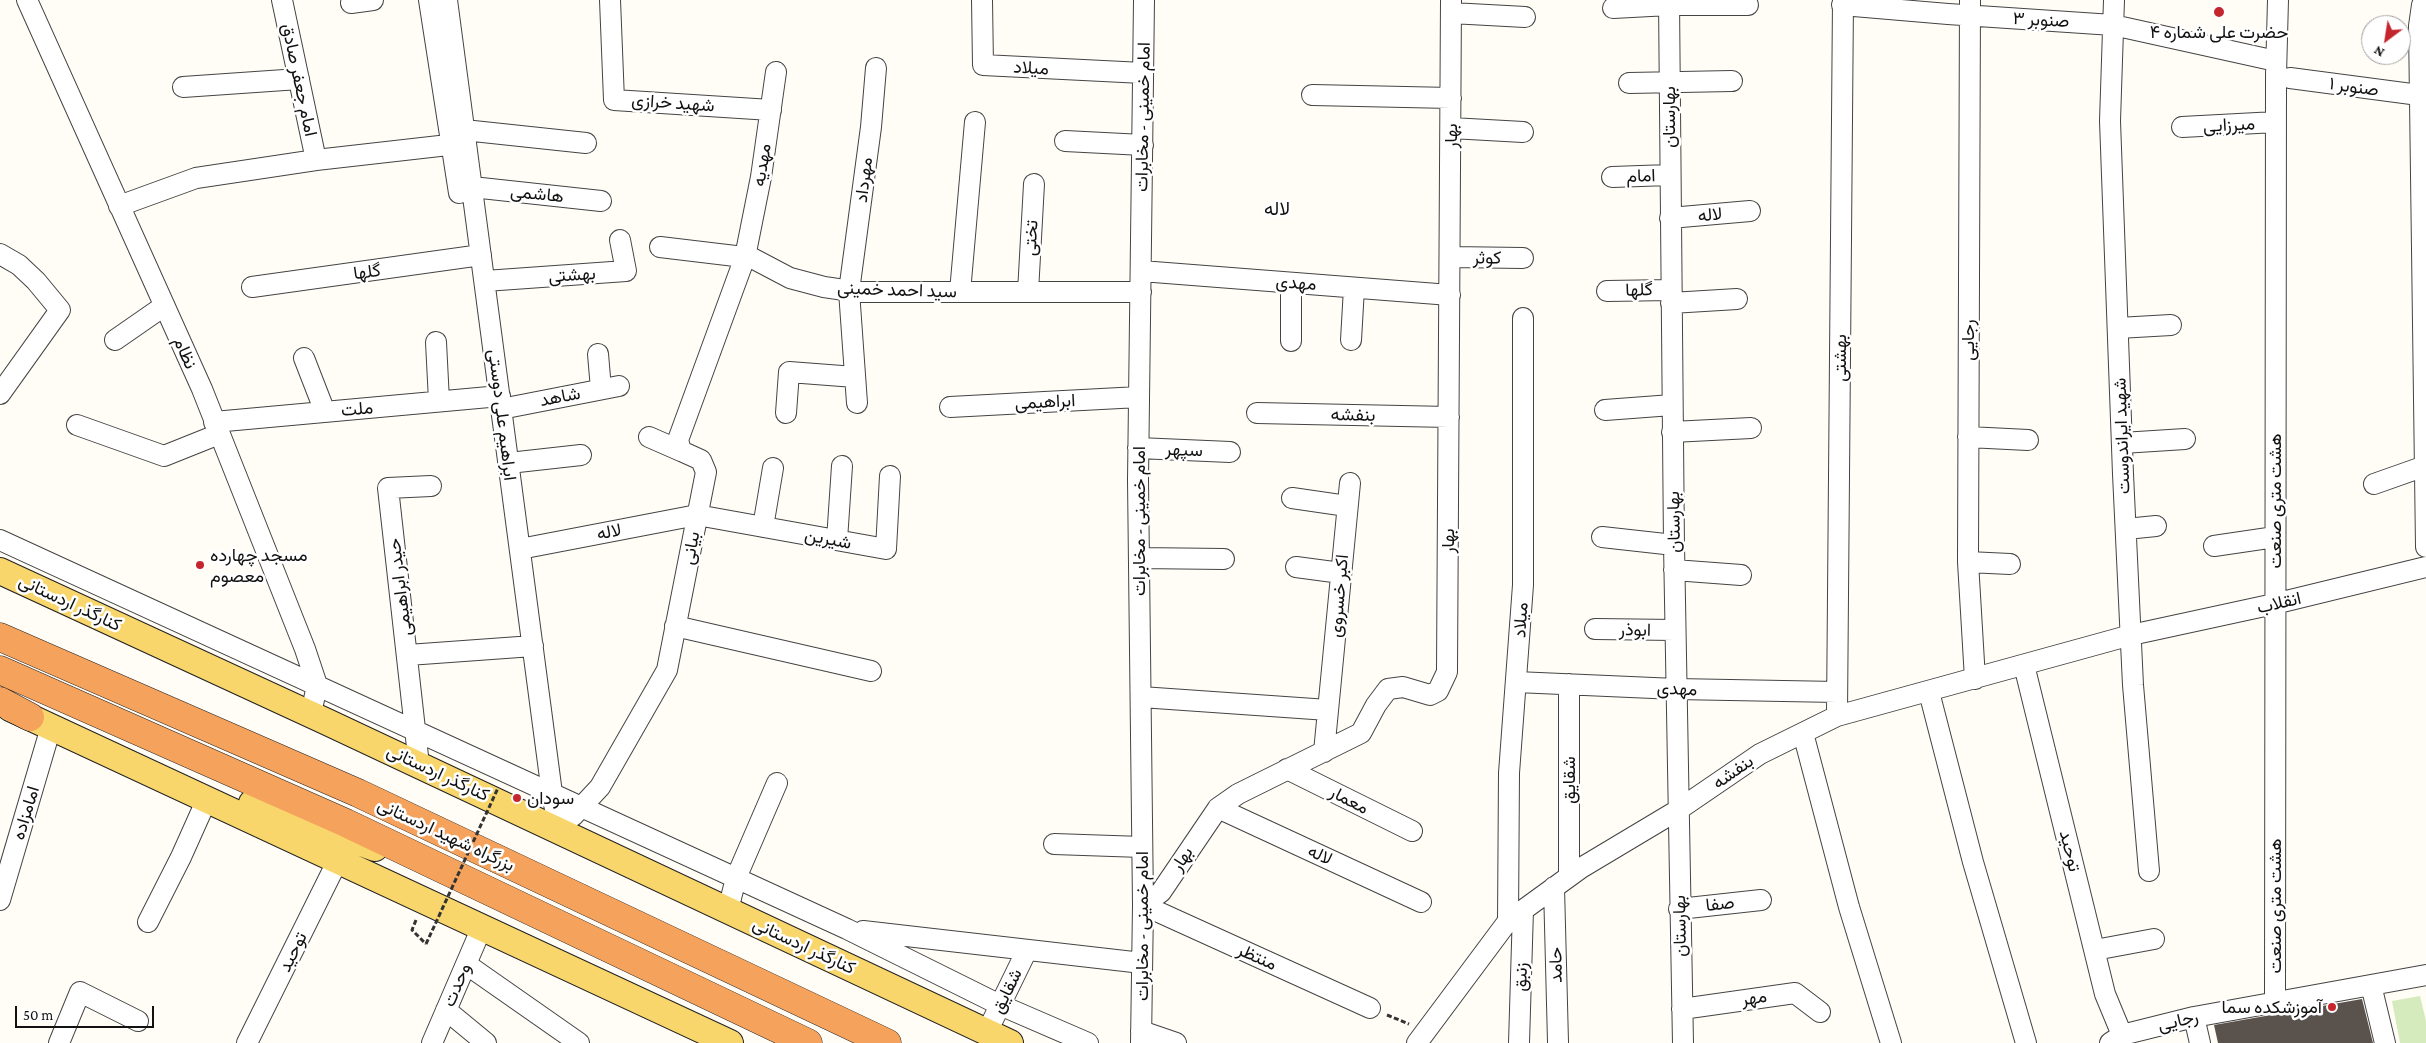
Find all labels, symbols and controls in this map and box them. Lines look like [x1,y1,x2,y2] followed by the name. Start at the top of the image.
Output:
[2212,5,2226,19] marker: حضرت علی شماره ۴
[2012,8,2070,32] street label: صنوبر ۳
[2361,15,2411,65] north arrow
[276,21,322,139] street label: امام جعفر صادق
[2150,21,2288,43] place label: حضرت علی شماره ۴
[1131,42,1155,192] street label: امام خمینی - مخابرات
[2371,43,2387,61] text: N
[1013,56,1049,80] street label: میلاد
[2328,73,2380,101] street label: صنوبر ۱
[1658,86,1680,148] street label: بهارستان
[631,89,715,117] street label: شهید خرازی
[2202,113,2256,137] street label: میرزایی
[1440,123,1462,149] street label: بهار
[748,142,776,188] street label: مهدیه
[851,156,877,204] street label: مهرداد
[1626,165,1656,187] street label: امام
[509,180,565,208] street label: هاشمی
[1264,198,1290,220] district label: لاله
[1697,203,1723,227] street label: لاله
[1019,219,1043,257] street label: تختی
[1473,247,1501,269] street label: کوثر
[352,259,382,285] street label: گلها
[548,263,596,287] street label: بهشتی
[1275,271,1317,295] street label: مهدی
[837,277,957,303] street label: سید احمد خمینی
[1625,279,1653,301] street label: گلها
[1957,319,1979,361] street label: رجایی
[168,334,202,372] street label: نظام
[1829,334,1851,382] street label: بهشتی
[483,348,521,482] street label: ابراهیم علی دوستی
[2109,377,2135,495] street label: شهید ایراندوست
[538,382,582,412] street label: شاهد
[1014,390,1076,414] street label: ابراهیمی
[340,397,374,421] street label: ملت
[1330,404,1376,426] street label: بنفشه
[2264,433,2286,569] street label: هشت متری صنعت
[1165,439,1203,461] street label: سپهر
[1128,446,1150,596] street label: امام خمینی - مخابرات
[1663,491,1685,553] street label: بهارستان
[595,519,623,545] street label: لاله
[803,524,853,554] street label: شیرین
[1437,528,1459,554] street label: بهار
[677,530,705,566] street label: بیانی
[383,537,417,637] street label: حیدر ابراهیمی
[210,544,307,586] place label: مسجد چهارده معصوم
[1325,554,1353,638] street label: اکبر خسروی
[194,559,206,571] marker: مسجد چهارده معصوم
[15,570,125,636] street label: کنارگذر اردستانی
[2255,587,2303,619] street label: انقلاب
[1509,601,1533,639] street label: میلاد
[1619,619,1651,641] street label: ابوذر
[1656,677,1698,701] street label: مهدی
[383,740,493,806] street label: کنارگذر اردستانی
[1708,750,1758,794] street label: بنفشه
[1558,756,1580,804] street label: شقایق
[1326,781,1372,819] street label: معمار
[8,784,44,842] street label: امامزاده
[527,787,574,809] place label: سودان
[511,792,523,804] marker: سودان
[374,794,518,876] street label: بزرگراه شهید اردستانی
[2054,828,2086,874] street label: توحید
[2264,838,2286,974] street label: هشت متری صنعت
[1304,840,1336,870] street label: لاله
[1166,843,1198,875] street label: بهار
[1131,851,1153,1001] street label: امام خمینی - مخابرات
[1705,892,1735,916] street label: صفا
[1669,895,1691,957] street label: بهارستان
[749,913,859,979] street label: کنارگذر اردستانی
[274,929,312,975] street label: توحید
[1234,939,1280,975] street label: منتظر
[1545,947,1567,983] street label: حامد
[438,960,476,1010] street label: وحدت
[1510,962,1532,992] street label: زنبق
[987,965,1027,1017] street label: شقایق
[1740,986,1768,1010] street label: مهر
[18,996,156,1028] scale bar
[2222,996,2322,1018] place label: آموزشکده سما
[2326,1001,2338,1013] marker: آموزشکده سما
[2155,1006,2201,1036] street label: رجایی
[23,1007,53,1023] text: 50 m

